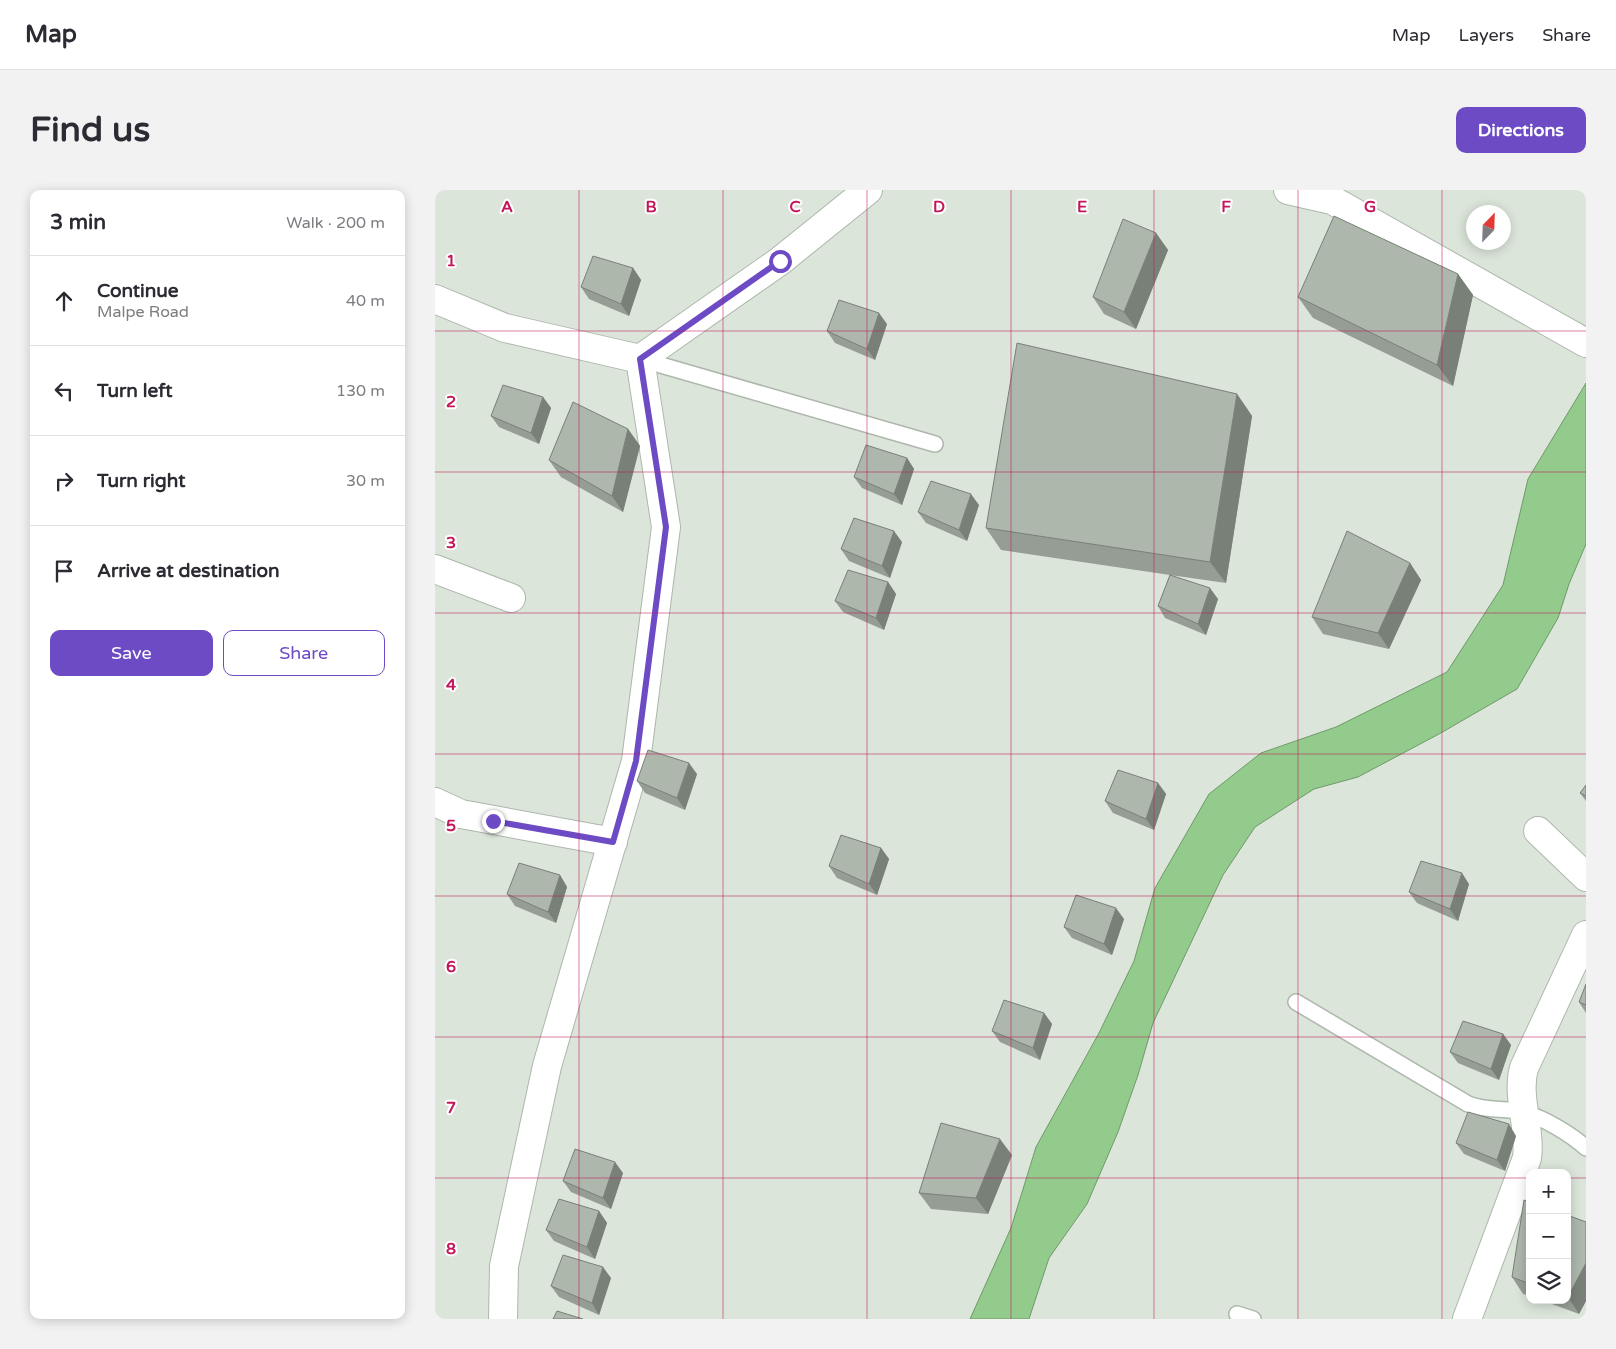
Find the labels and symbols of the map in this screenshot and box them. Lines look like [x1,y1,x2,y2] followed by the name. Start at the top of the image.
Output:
[501,197,513,217] text: A
[645,197,657,217] text: B
[789,197,801,217] text: C
[933,197,945,217] text: D
[1077,197,1087,217] text: E
[1221,197,1231,217] text: F
[1364,197,1376,217] text: G
[1466,205,1511,250] north arrow
[769,250,792,273] route start
[446,251,456,271] text: 1
[446,392,456,412] text: 2
[446,533,456,553] text: 3
[446,675,456,695] text: 4
[482,810,505,833] route end
[446,816,456,836] text: 5
[446,957,456,977] text: 6
[446,1098,456,1118] text: 7
[446,1239,456,1259] text: 8

